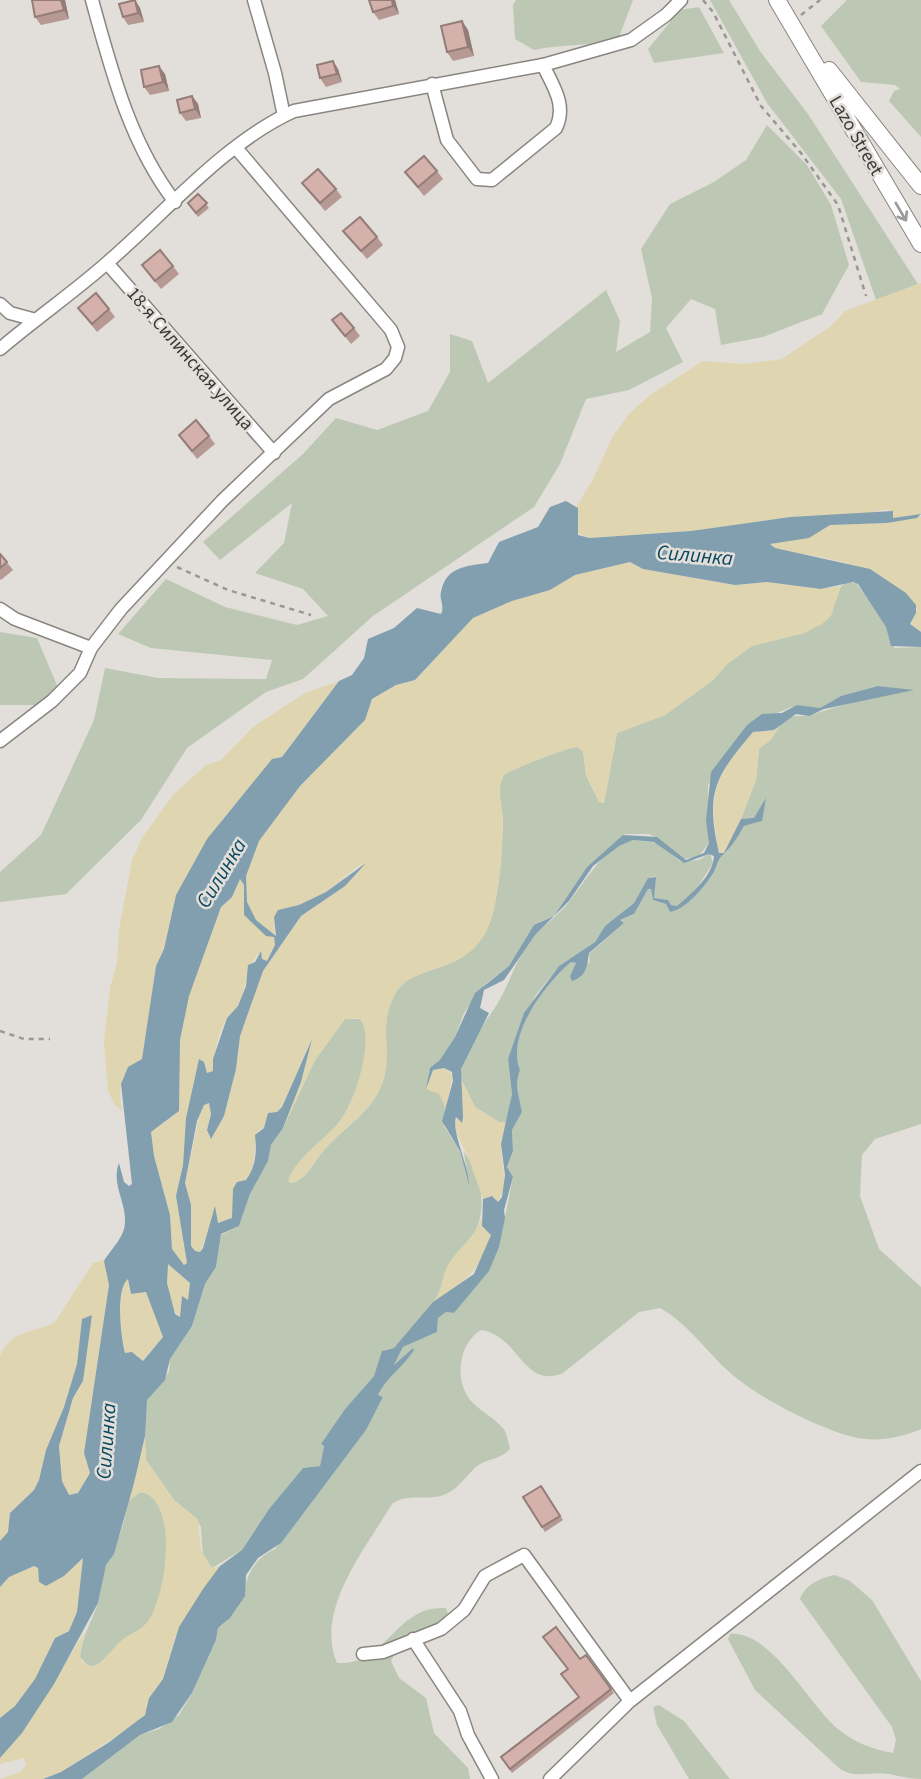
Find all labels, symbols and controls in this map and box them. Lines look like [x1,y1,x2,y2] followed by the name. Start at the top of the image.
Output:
[822,91,890,181] street label: Lazo Street
[895,201,909,221] one-way arrow
[120,281,260,437] street label: 18-я Силинская улица
[656,537,734,573] water label: Силинка
[188,833,254,913] water label: Силинка
[88,1402,124,1480] water label: Силинка

